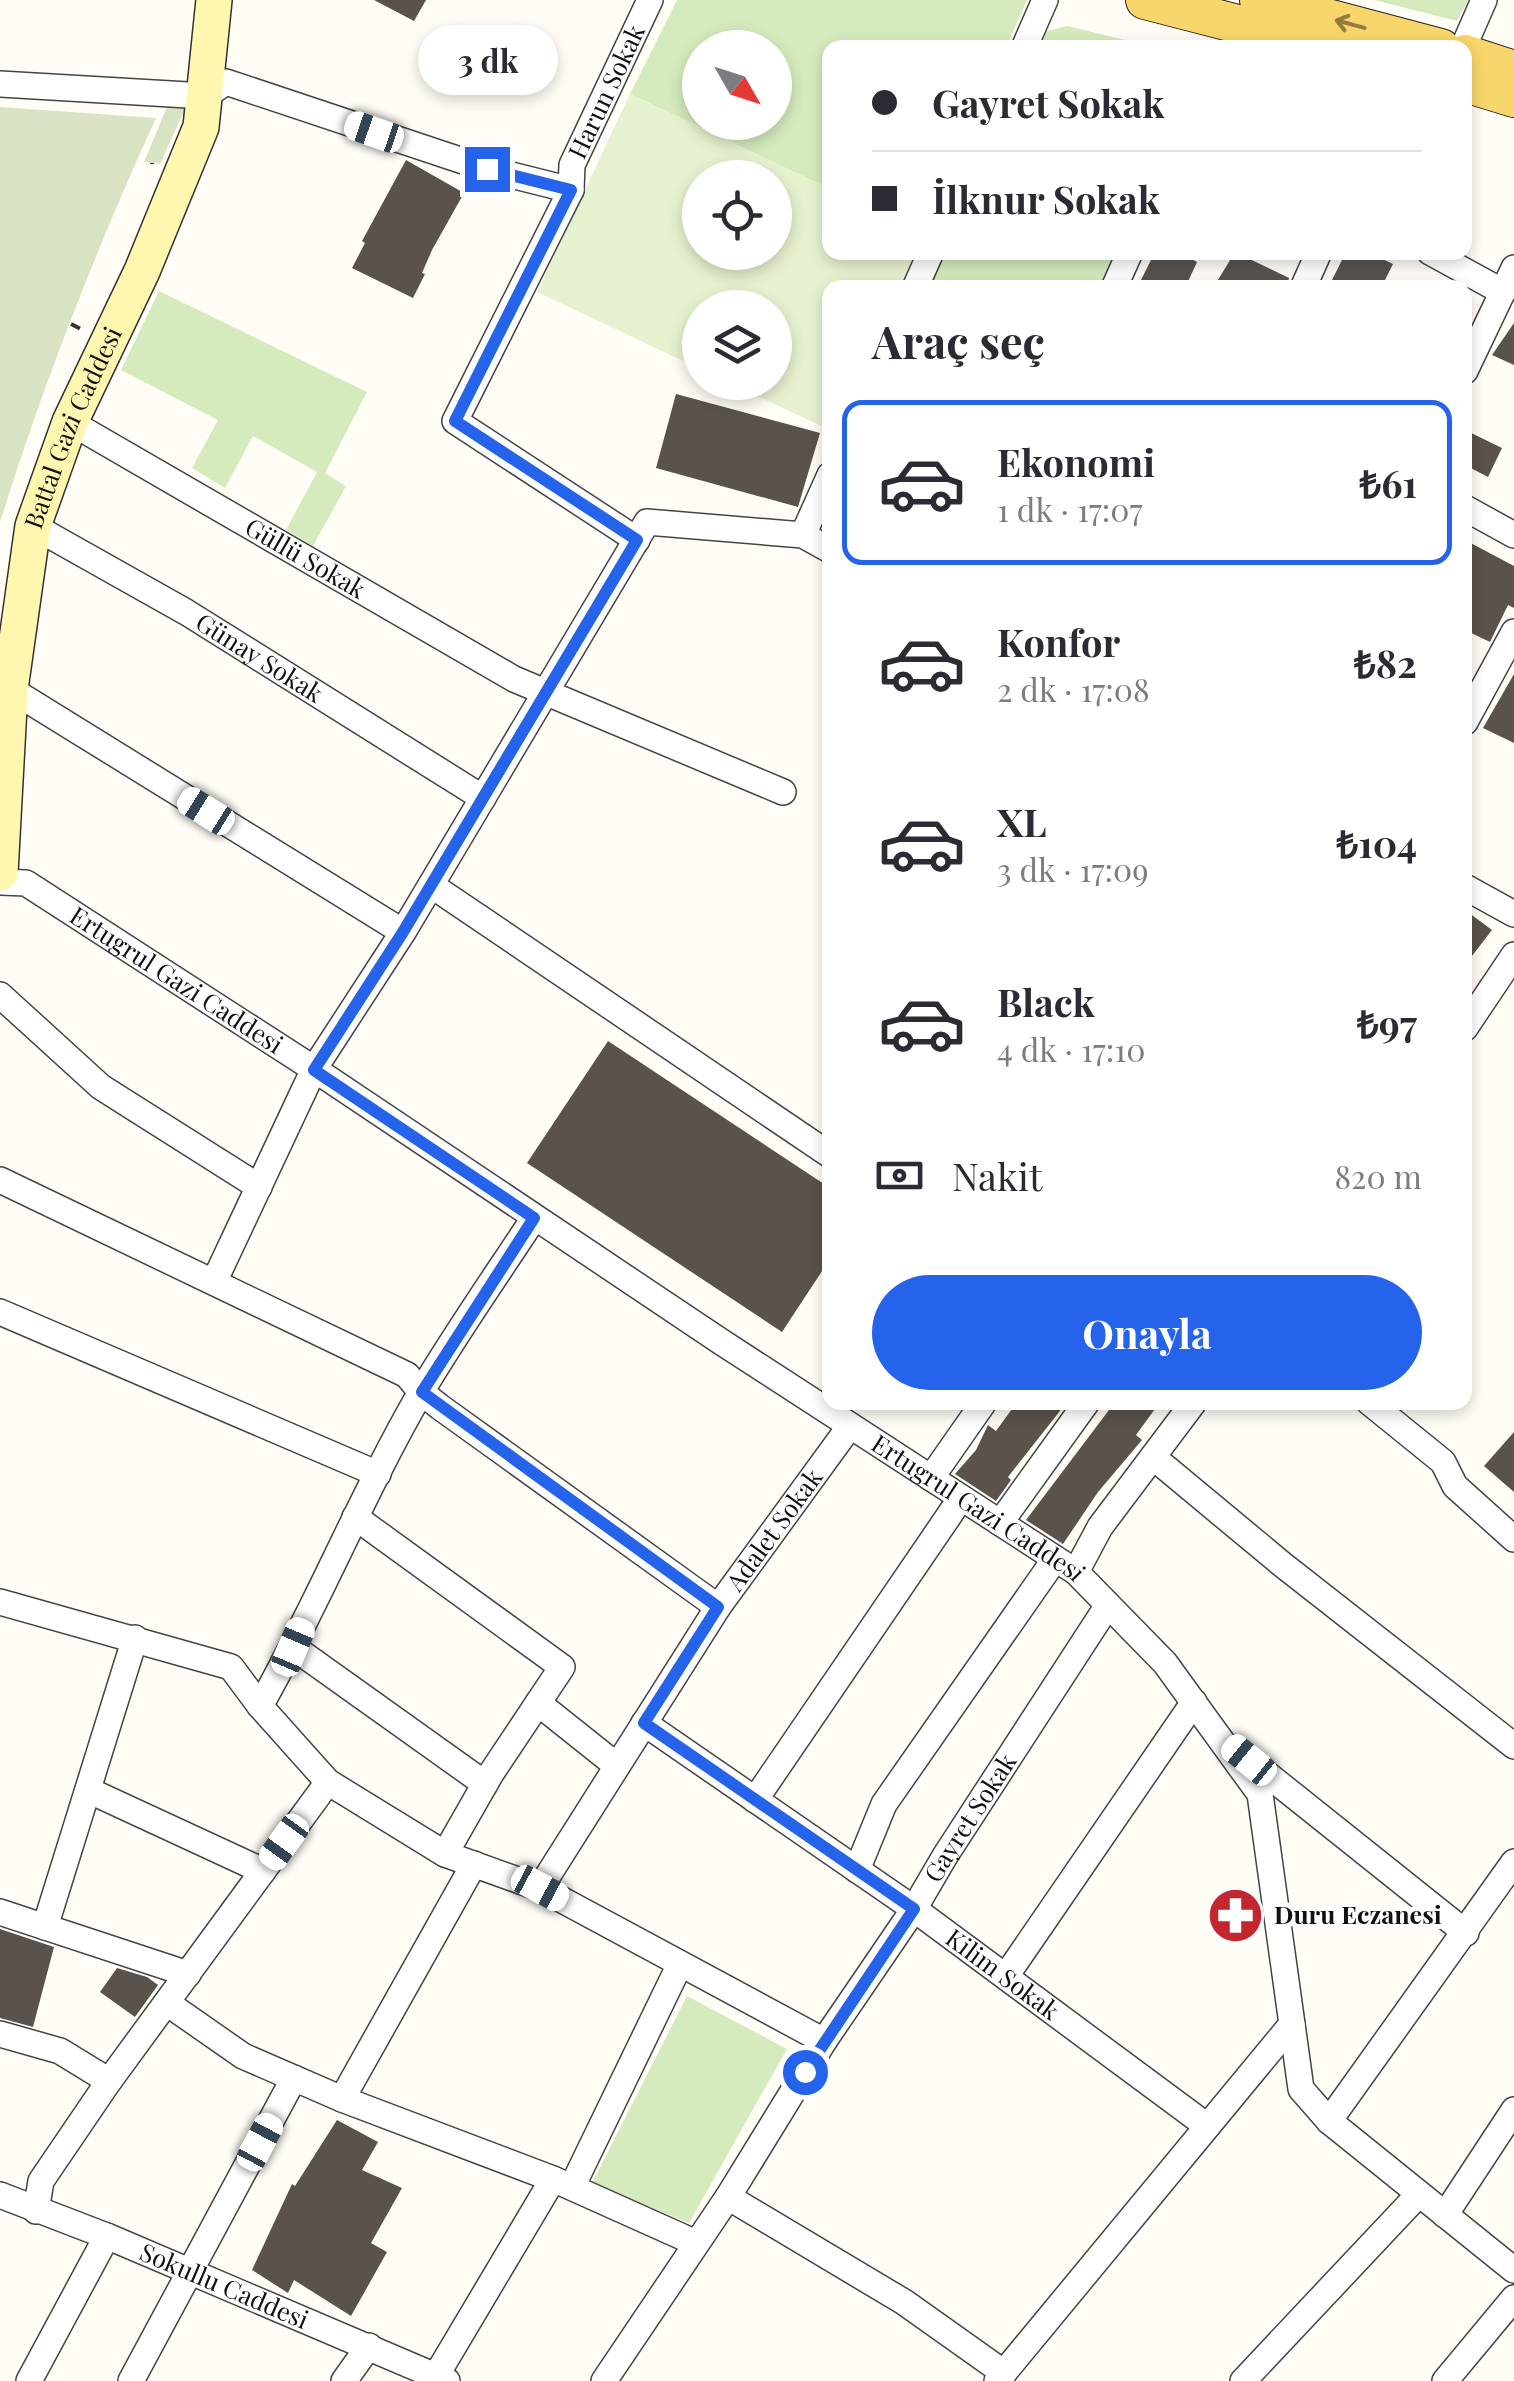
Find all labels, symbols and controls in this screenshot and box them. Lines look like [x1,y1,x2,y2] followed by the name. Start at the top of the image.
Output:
[1335,13,1366,32] one-way arrow
[559,18,651,164] street label: Harun Sokak
[417,24,557,94] callout: 3 dk
[682,30,792,140] north arrow
[682,30,792,400] map controls
[458,38,518,81] text: 3 dk
[932,77,1165,128] text: Gayret Sokak
[341,108,407,156] car
[465,147,510,192] route end
[682,160,792,270] button: locate
[932,173,1160,224] text: İlknur Sokak
[682,290,792,400] button: layers
[872,310,1045,370] text: Araç seç
[15,321,128,533] street label: Battal Gazi Caddesi
[997,436,1155,487] text: Ekonomi
[877,438,967,528] icon: car
[1359,457,1417,508] text: ₺61
[997,487,1143,530] text: 1 dk · 17:07
[240,509,373,605] street label: Güllü Sokak
[190,604,330,709] street label: Günay Sokak
[997,616,1120,667] text: Konfor
[877,618,967,708] icon: car
[1354,637,1417,688] text: ₺82
[997,667,1150,710] text: 2 dk · 17:08
[173,782,239,840] car
[997,796,1046,847] text: XL
[877,798,967,888] icon: car
[1336,817,1417,868] text: ₺104
[997,847,1148,890] text: 3 dk · 17:09
[64,898,290,1060] street label: Ertugrul Gazi Caddesi
[997,976,1095,1027] text: Black
[877,978,967,1068] icon: car
[1357,997,1417,1048] text: ₺97
[997,1027,1145,1070] text: 4 dk · 17:10
[872,1148,927,1203] icon: cash
[952,1150,1042,1201] text: Nakit
[1334,1154,1422,1197] text: 820 m
[872,1275,1422,1390] button: Onayla
[866,1426,1094,1587] street label: Ertugrul Gazi Caddesi
[717,1461,829,1598] street label: Adalet Sokak
[267,1614,319,1680] car
[1216,1729,1282,1791] car
[915,1746,1023,1888] street label: Gayret Sokak
[254,1809,314,1875] car
[506,1861,574,1915] car
[1205,1885,1265,1945] pharmacy icon: Duru Eczanesi
[1274,1897,1442,1930] place label: Duru Eczanesi
[940,1920,1067,2026] street label: Kilim Sokak
[783,2050,828,2095] route start
[233,2108,287,2176] car
[135,2234,314,2335] street label: Sokullu Caddesi

